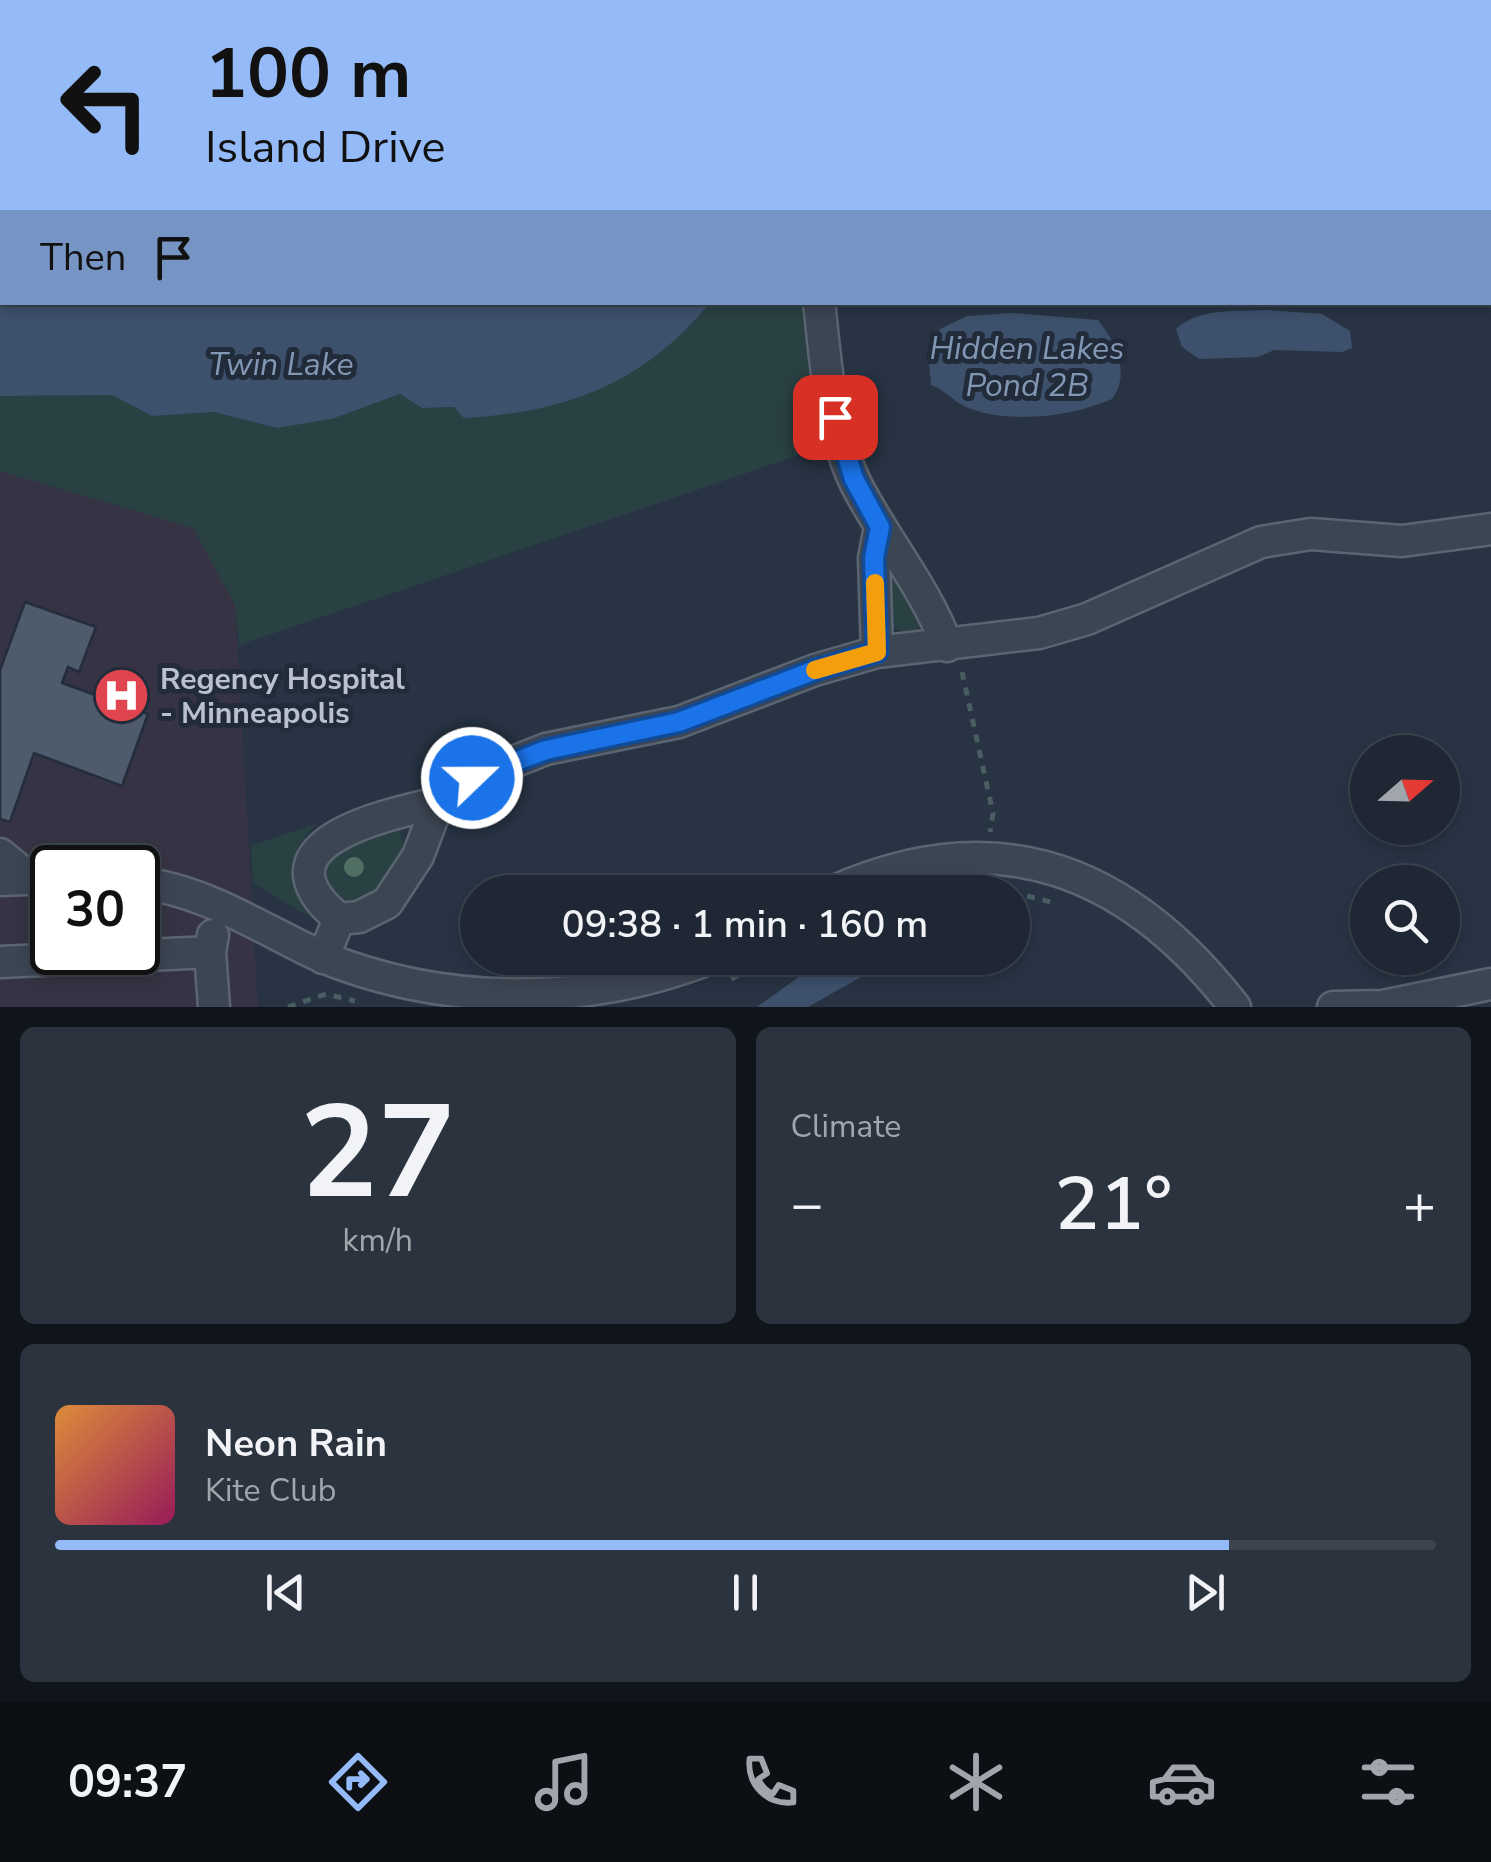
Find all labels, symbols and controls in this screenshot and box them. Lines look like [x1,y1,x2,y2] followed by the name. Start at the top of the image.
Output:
[205,26,411,122] text: 100 m
[40,40,170,170] icon: left
[205,117,445,178] text: Island Drive
[146,230,201,285] icon: arrive
[40,232,126,283] text: Then
[930,327,1124,407] water label: Hidden Lakes Pond 2B
[209,343,353,386] water label: Twin Lake
[793,375,878,460] pin
[808,390,863,445] icon: arrive
[160,659,405,734] place label: Regency Hospital - Minneapolis
[91,666,151,726] hospital icon: Regency Hospital - Minneapolis
[420,726,524,830] position arrow
[1350,735,1460,845] north arrow
[1350,735,1460,975] map controls
[30,845,160,975] speed limit sign: 30
[1350,865,1460,975] button: search
[562,899,928,950] text: 09:38 · 1 min · 160 m
[300,1065,456,1242] text: 27
[791,1105,901,1148] text: Climate
[1054,1153,1172,1255] text: 21°
[791,1167,824,1242] text: −
[1403,1167,1436,1242] text: +
[342,1219,413,1262] text: km/h
[205,1418,387,1469] text: Neon Rain
[205,1469,336,1512] text: Kite Club
[258,1565,313,1620] icon: previous
[718,1565,773,1620] icon: pause
[1178,1565,1233,1620] icon: next
[323,1747,393,1817] icon: directions
[529,1747,599,1817] icon: music
[735,1747,805,1817] icon: phone
[941,1747,1011,1817] icon: climate
[1147,1747,1217,1817] icon: car
[1353,1747,1423,1817] icon: filters
[68,1752,187,1813] text: 09:37

